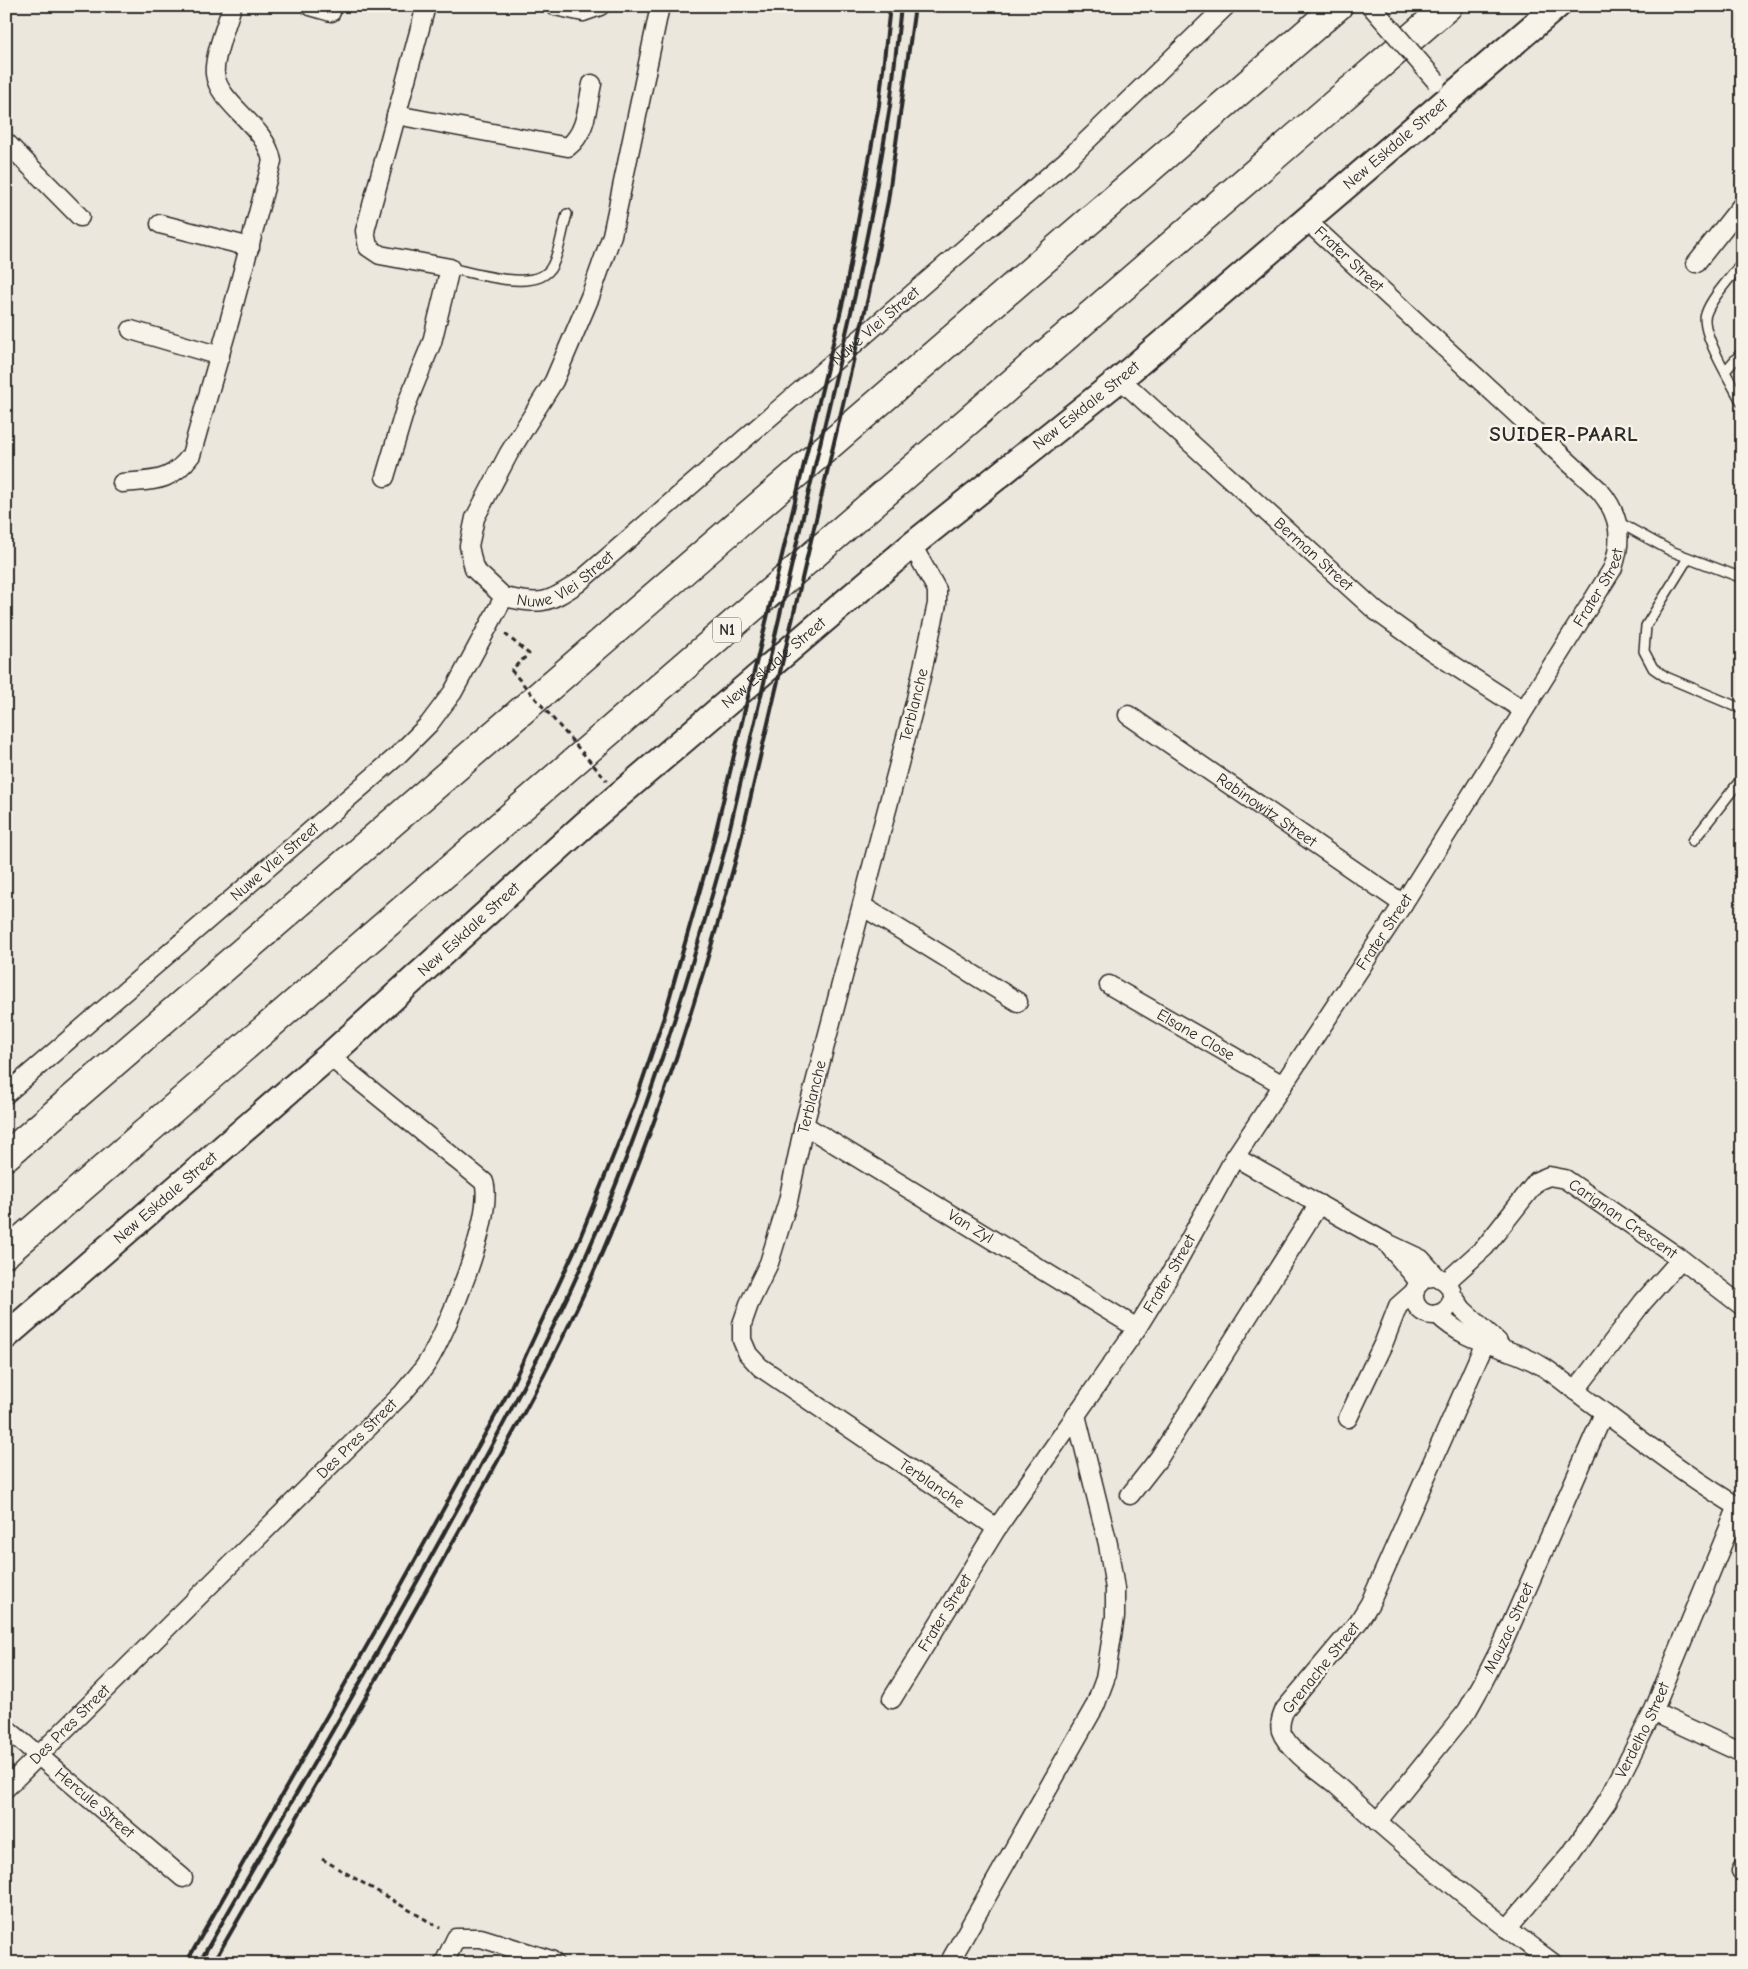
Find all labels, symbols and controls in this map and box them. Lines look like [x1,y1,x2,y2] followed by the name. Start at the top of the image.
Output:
[1340,94,1451,193] street label: New Eskdale Street
[1311,223,1387,296] street label: Frater Street
[828,283,923,369] street label: Nuwe Vlei Street
[1030,357,1143,454] street label: New Eskdale Street
[1489,422,1639,446] district label: SUIDER-PAARL
[1270,514,1357,595] street label: Berman Street
[515,547,618,611] street label: Nuwe Vlei Street
[1570,547,1627,630] street label: Frater Street
[718,613,830,712] street label: New Eskdale Street
[713,618,741,642] road number: N1
[896,666,932,744] street label: Terblanche
[1213,770,1320,851] street label: Rabinowitz Street
[227,819,323,905] street label: Nuwe Vlei Street
[414,878,524,980] street label: New Eskdale Street
[1353,890,1416,973] street label: Frater Street
[1154,1005,1238,1064] street label: Elsane Close
[794,1058,830,1136] street label: Terblanche
[110,1148,221,1248] street label: New Eskdale Street
[1565,1175,1681,1263] street label: Carignan Crescent
[944,1206,997,1247] street label: Van Zyl
[1140,1231,1200,1316] street label: Frater Street
[313,1395,401,1482] street label: Des Pres Street
[896,1455,968,1512] street label: Terblanche
[914,1571,976,1655] street label: Frater Street
[1480,1579,1538,1676] street label: Mauzac Street
[1279,1618,1364,1717] street label: Grenache Street
[1612,1679,1673,1781] street label: Verdelho Street
[26,1681,114,1768] street label: Des Pres Street
[51,1764,138,1842] street label: Hercule Street

